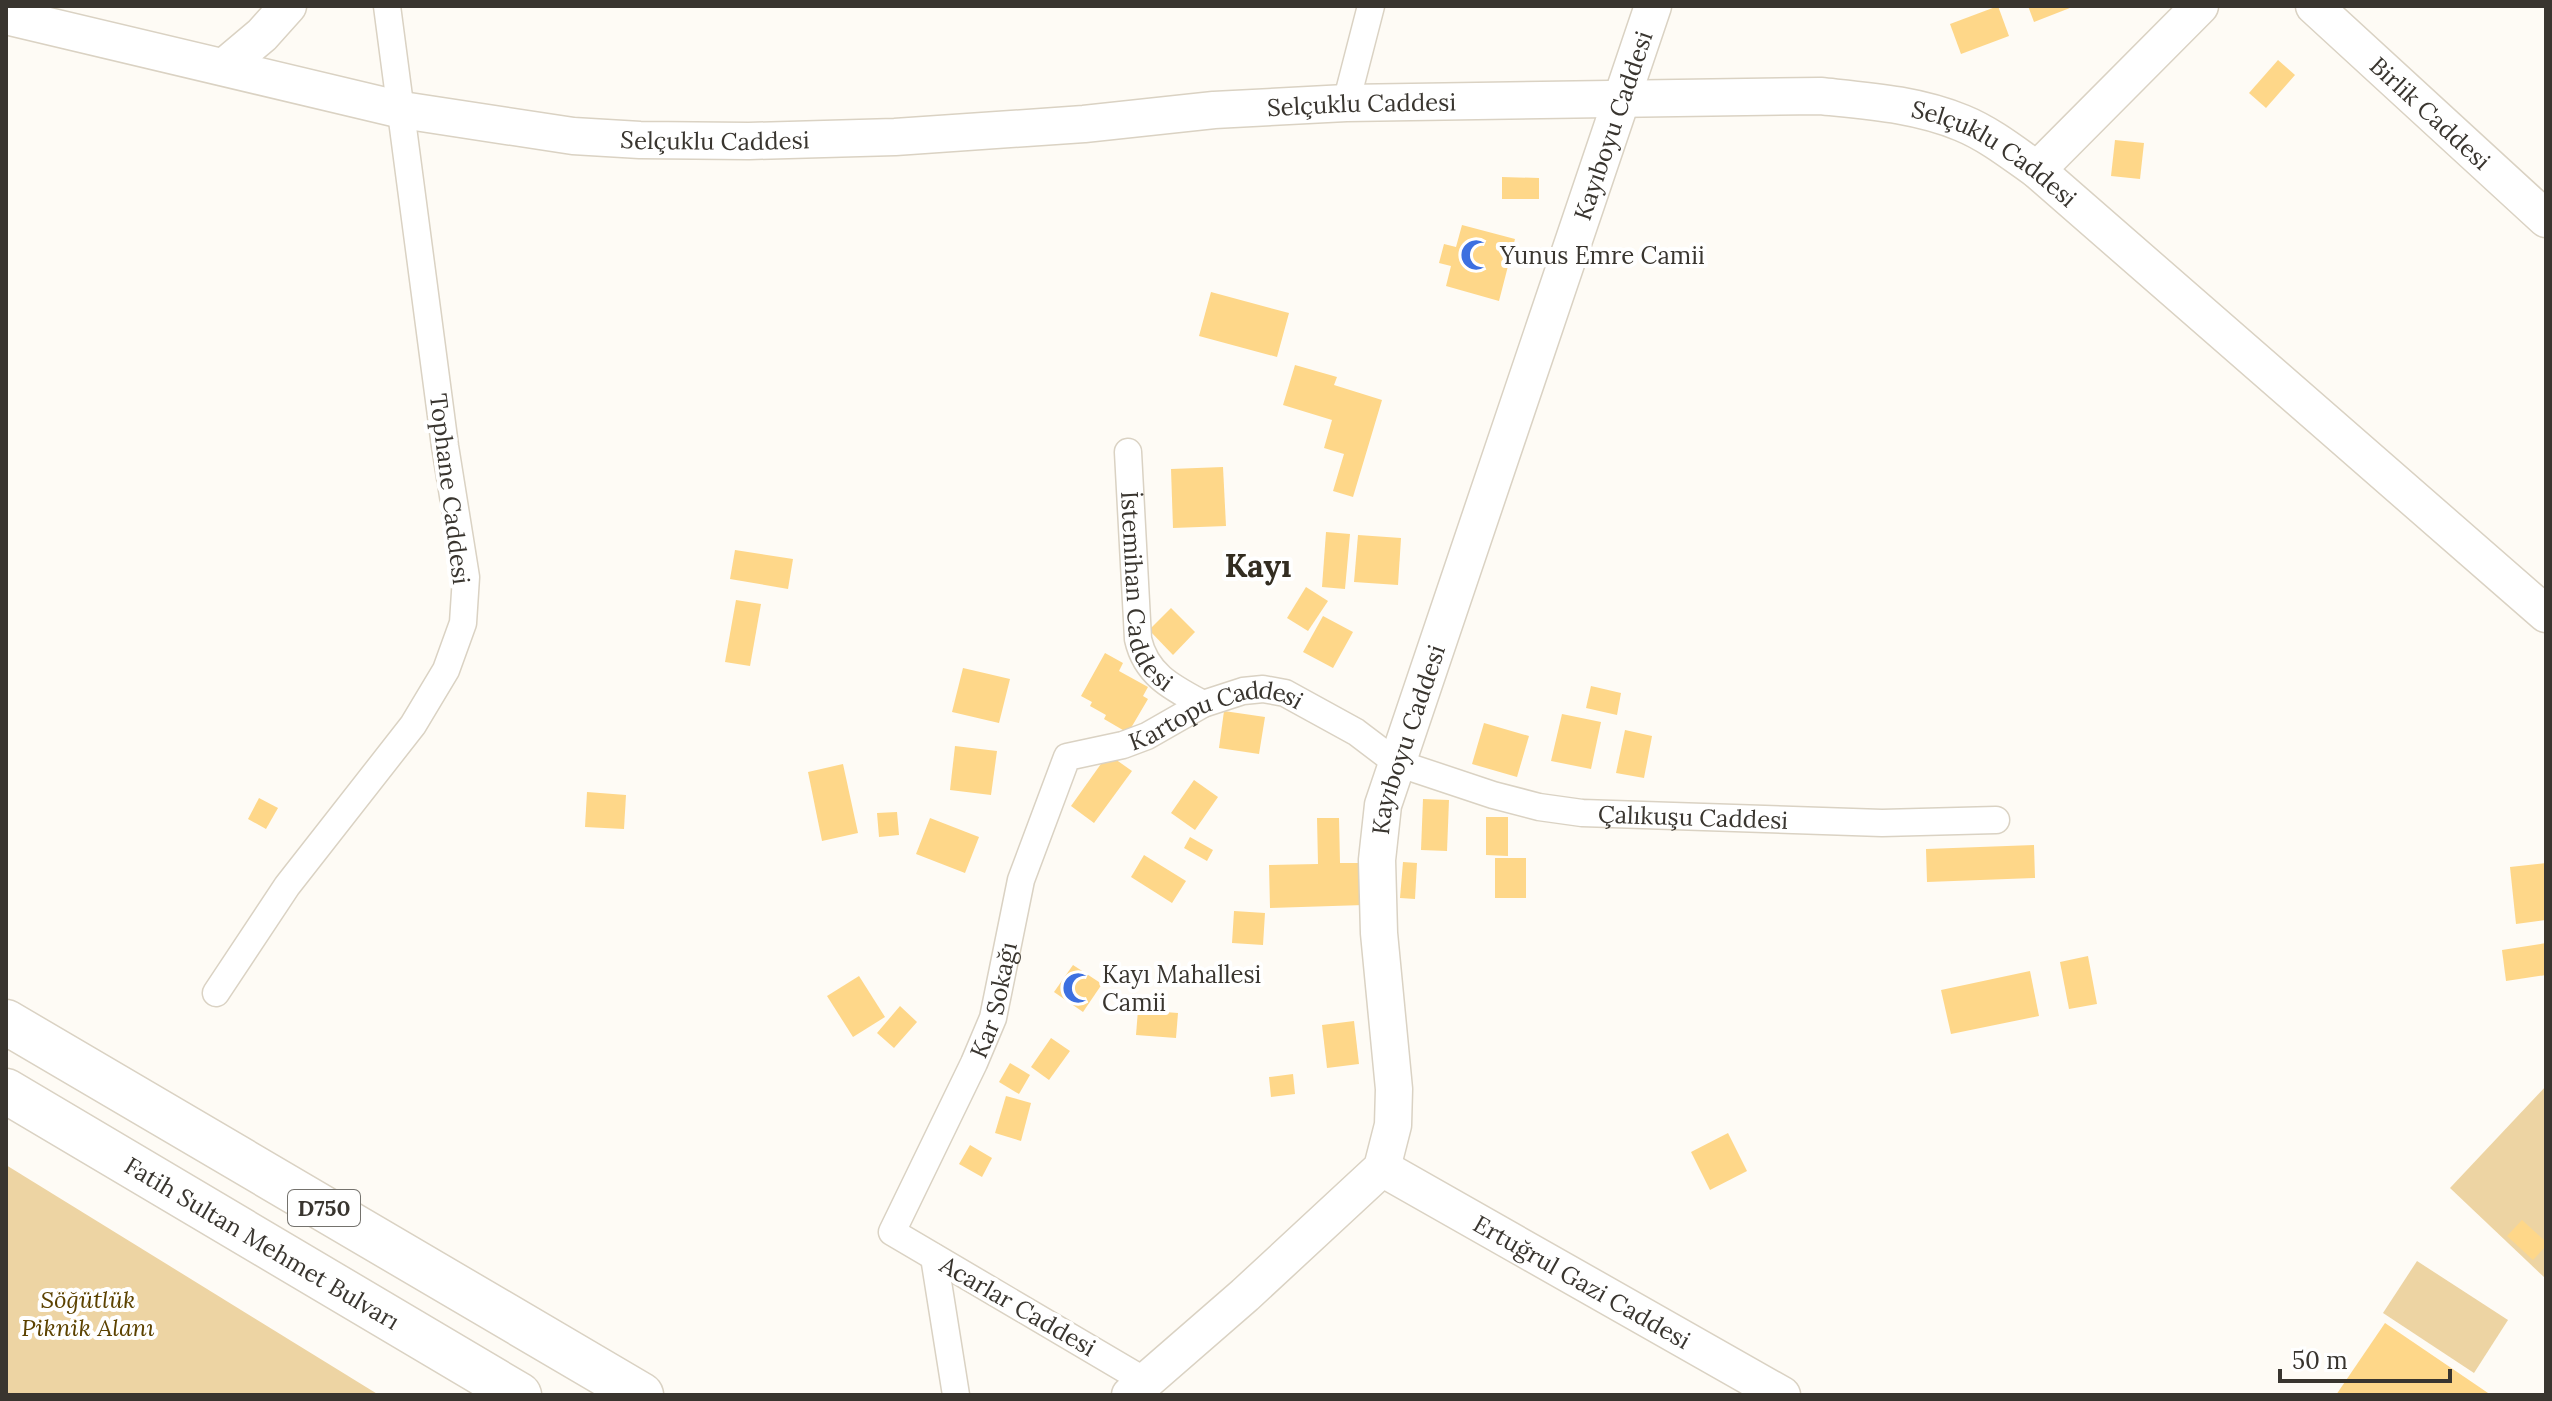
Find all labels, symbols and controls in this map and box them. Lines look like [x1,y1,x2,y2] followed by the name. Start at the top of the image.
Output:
[1566,27,1659,224] street label: Kayıboyu Caddesi
[2364,50,2497,176] street label: Birlik Caddesi
[1266,86,1456,123] street label: Selçuklu Caddesi
[1909,93,2083,213] street label: Selçuklu Caddesi
[619,123,810,157] street label: Selçuklu Caddesi
[1459,238,1493,272] mosque icon: Yunus Emre Camii
[1499,240,1705,271] place label: Yunus Emre Camii
[423,392,477,586] street label: Tophane Caddesi
[1115,490,1179,698] street label: İstemihan Caddesi
[1224,545,1292,586] district label: Kayı
[1364,641,1452,836] street label: Kayıboyu Caddesi
[1124,673,1309,757] street label: Kartopu Caddesi
[1597,798,1789,835] street label: Çalıkuşu Caddesi
[962,939,1024,1063] street label: Kar Sokağı
[1102,959,1261,1018] place label: Kayı Mahallesi Camii
[1061,971,1095,1005] mosque icon: Kayı Mahallesi Camii
[119,1149,405,1336] street label: Fatih Sultan Mehmet Bulvarı
[288,1190,360,1226] road number: D750
[1468,1208,1696,1355] street label: Ertuğrul Gazi Caddesi
[934,1248,1101,1363] street label: Acarlar Caddesi
[21,1284,155,1343] park label: Söğütlük Piknik Alanı
[2280,1333,2450,1383] scale bar
[2292,1345,2348,1376] text: 50 m

